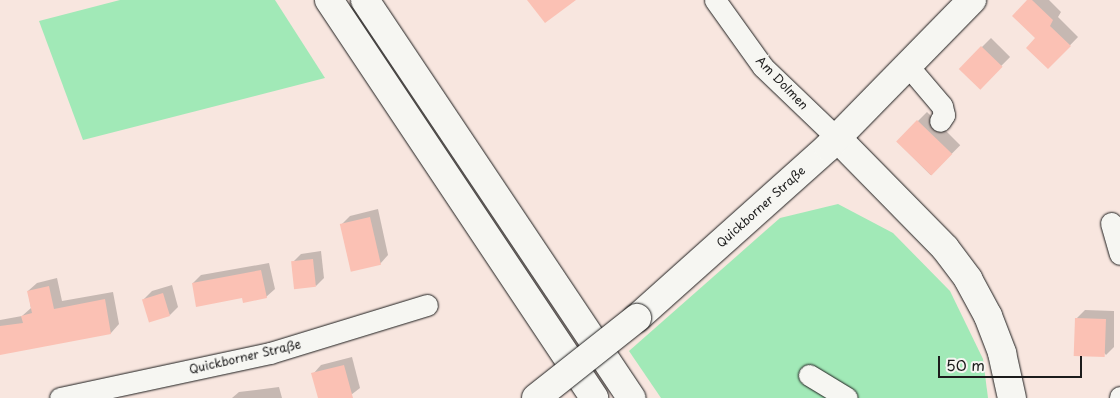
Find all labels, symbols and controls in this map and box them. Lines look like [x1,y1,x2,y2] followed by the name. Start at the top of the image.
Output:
[753,53,811,113] street label: Am Dolmen
[713,163,809,251] street label: Quickborner Straße
[187,337,303,377] street label: Quickborner Straße
[940,346,1084,378] scale bar
[946,353,985,376] text: 50 m

